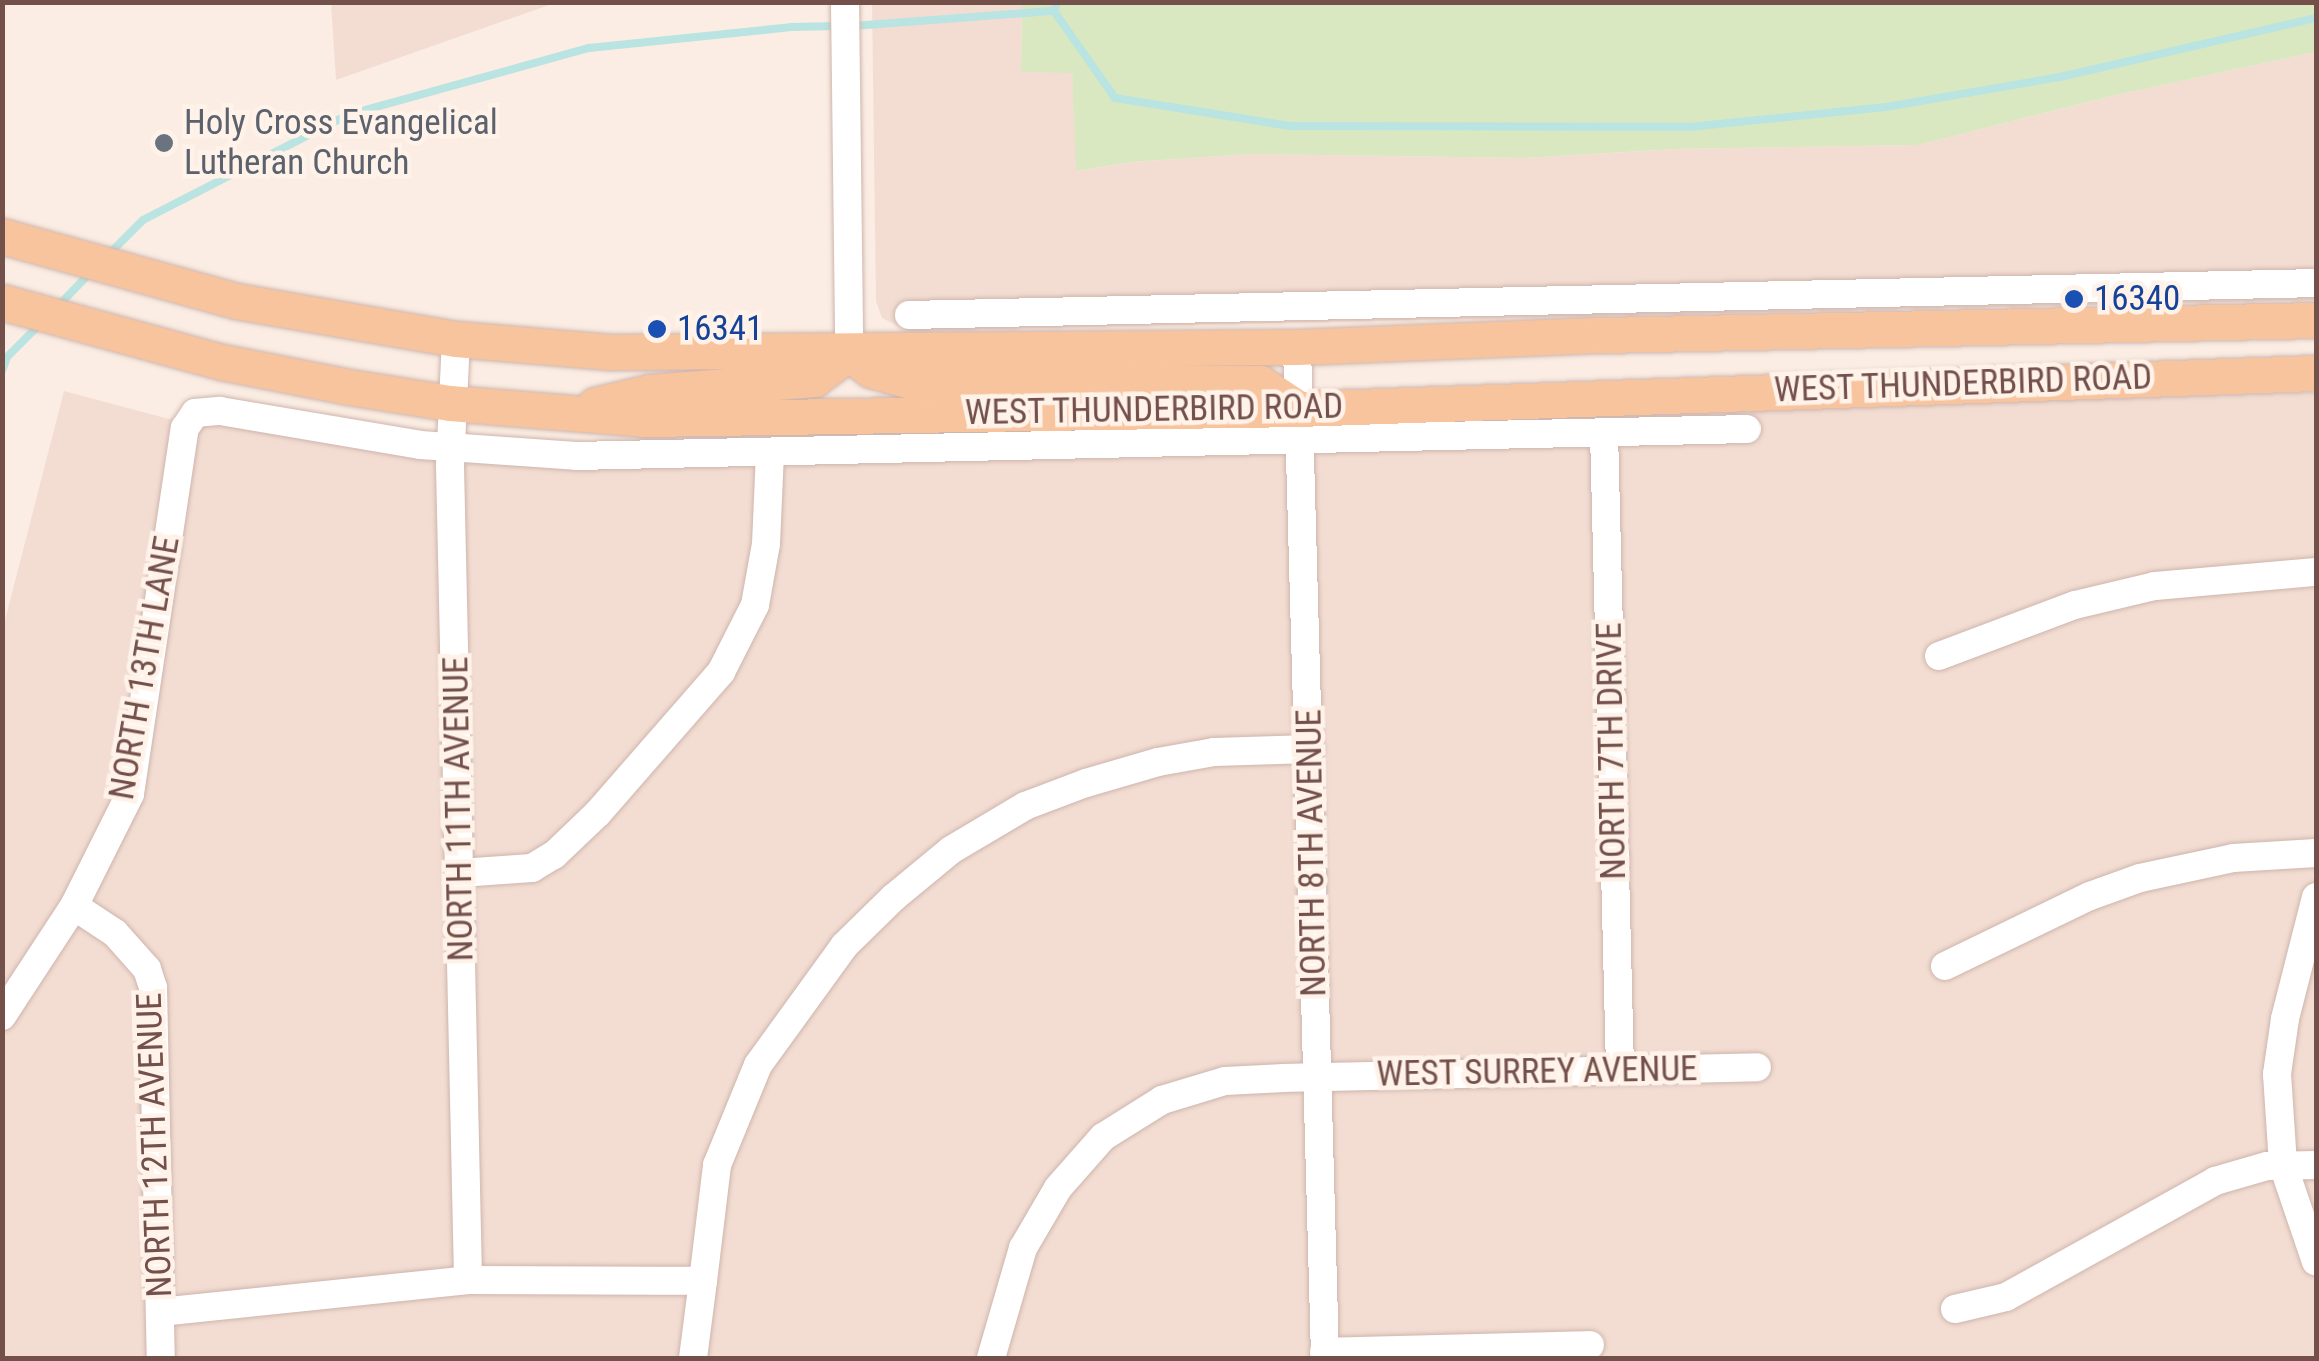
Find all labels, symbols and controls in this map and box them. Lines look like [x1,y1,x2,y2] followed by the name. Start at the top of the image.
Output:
[184,102,498,184] place label: Holy Cross Evangelical Lutheran Church
[153,132,175,154] marker: Holy Cross Evangelical Lutheran Church
[2094,278,2180,320] place label: 16340
[2063,288,2085,310] marker: 16340
[677,308,763,350] place label: 16341
[646,318,668,340] marker: 16341
[1773,356,2153,412] street label: WEST THUNDERBIRD ROAD
[964,386,1344,434] street label: WEST THUNDERBIRD ROAD
[101,533,189,803] street label: NORTH 13TH LANE
[1589,622,1635,880] street label: NORTH 7TH DRIVE
[435,656,483,962] street label: NORTH 11TH AVENUE
[1288,709,1336,997] street label: NORTH 8TH AVENUE
[129,992,181,1298] street label: NORTH 12TH AVENUE
[1376,1048,1698,1096] street label: WEST SURREY AVENUE

